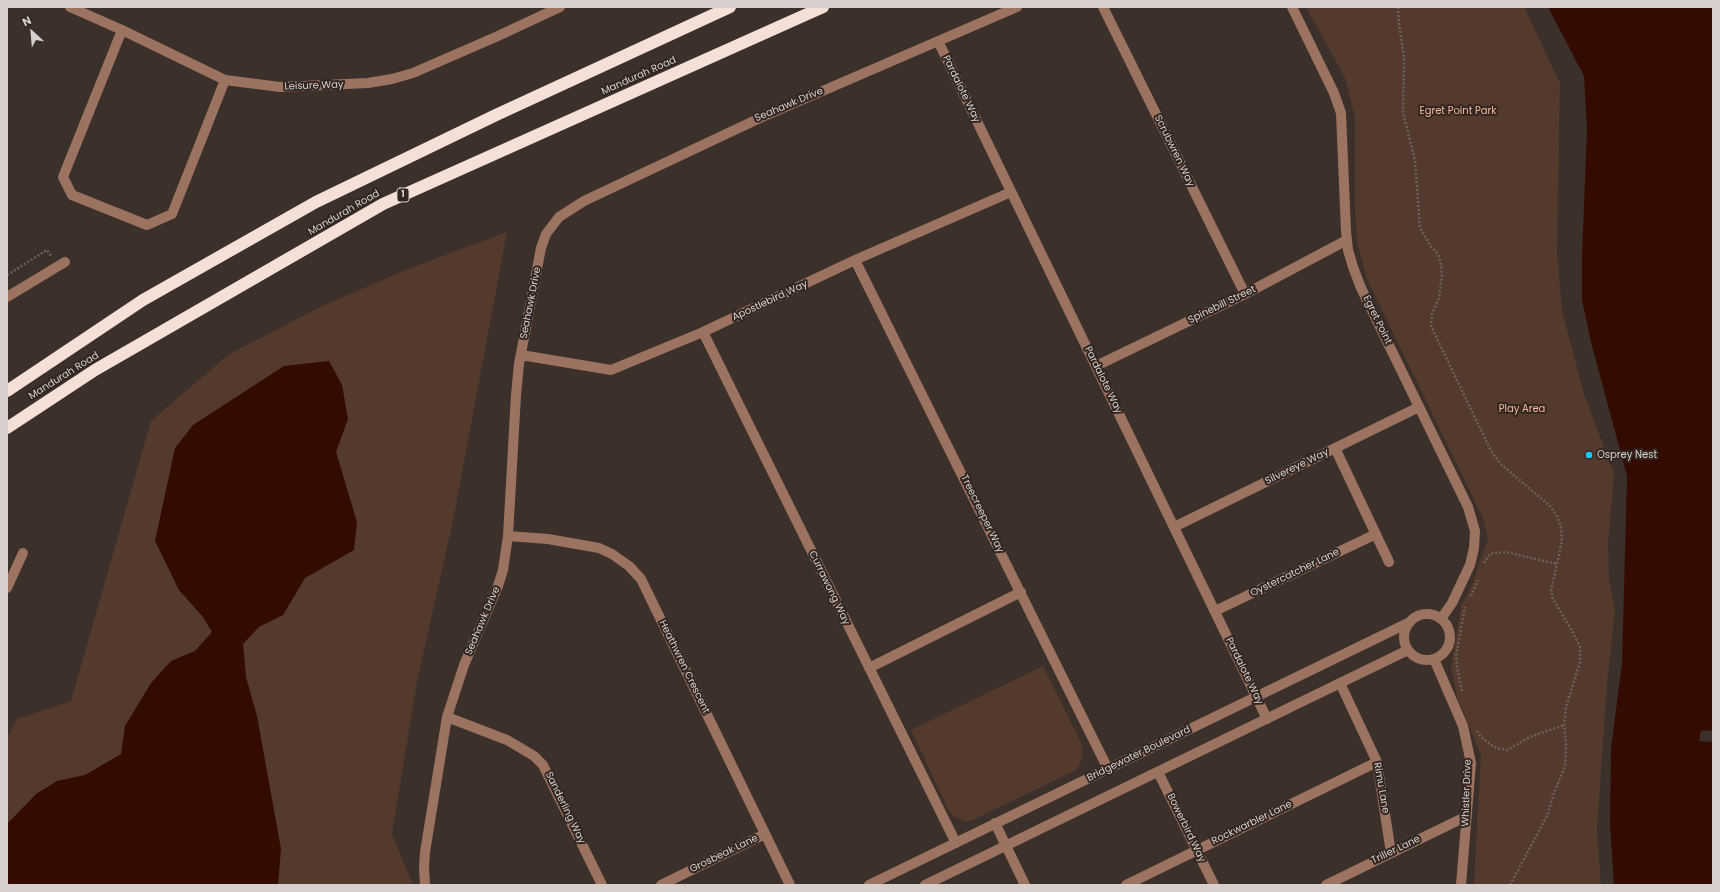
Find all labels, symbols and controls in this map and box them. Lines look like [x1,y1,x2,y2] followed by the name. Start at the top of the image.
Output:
[12,12,52,52] north arrow
[20,12,34,30] text: N
[940,53,982,125] street label: Pardalote Way
[600,54,678,98] street label: Mandurah Road
[284,79,344,93] street label: Leisure Way
[753,85,825,125] street label: Seahawk Drive
[1420,105,1496,117] park label: Egret Point Park
[1151,113,1197,189] street label: Scrubwren Way
[306,188,382,238] street label: Mandurah Road
[397,188,409,202] road number: 1
[518,266,544,340] street label: Seahawk Drive
[730,278,810,324] street label: Apostlebird Way
[1186,283,1258,327] street label: Spinebill Street
[1360,294,1394,346] street label: Egret Point
[1082,344,1124,416] street label: Pardalote Way
[27,350,101,402] street label: Mandurah Road
[1499,403,1545,415] park label: Play Area
[1263,446,1331,488] street label: Silvereye Way
[1597,449,1657,461] place label: Osprey Nest
[1584,450,1594,460] marker: Osprey Nest
[958,473,1006,555] street label: Treecreeper Way
[1249,546,1341,600] street label: Oystercatcher Lane
[806,549,852,627] street label: Currawong Way
[463,585,503,657] street label: Seahawk Drive
[656,618,712,716] street label: Heathwren Crescent
[1223,635,1265,707] street label: Pardalote Way
[1085,724,1193,784] street label: Bridgewater Boulevard
[1460,759,1474,827] street label: Whistler Drive
[1371,762,1391,814] street label: Rimu Lane
[542,770,588,846] street label: Sanderling Way
[1164,792,1208,864] street label: Bowerbird Way
[1210,798,1294,848] street label: Rockwarbler Lane
[688,832,760,876] street label: Grosbeak Lane
[1370,833,1422,867] street label: Triller Lane

